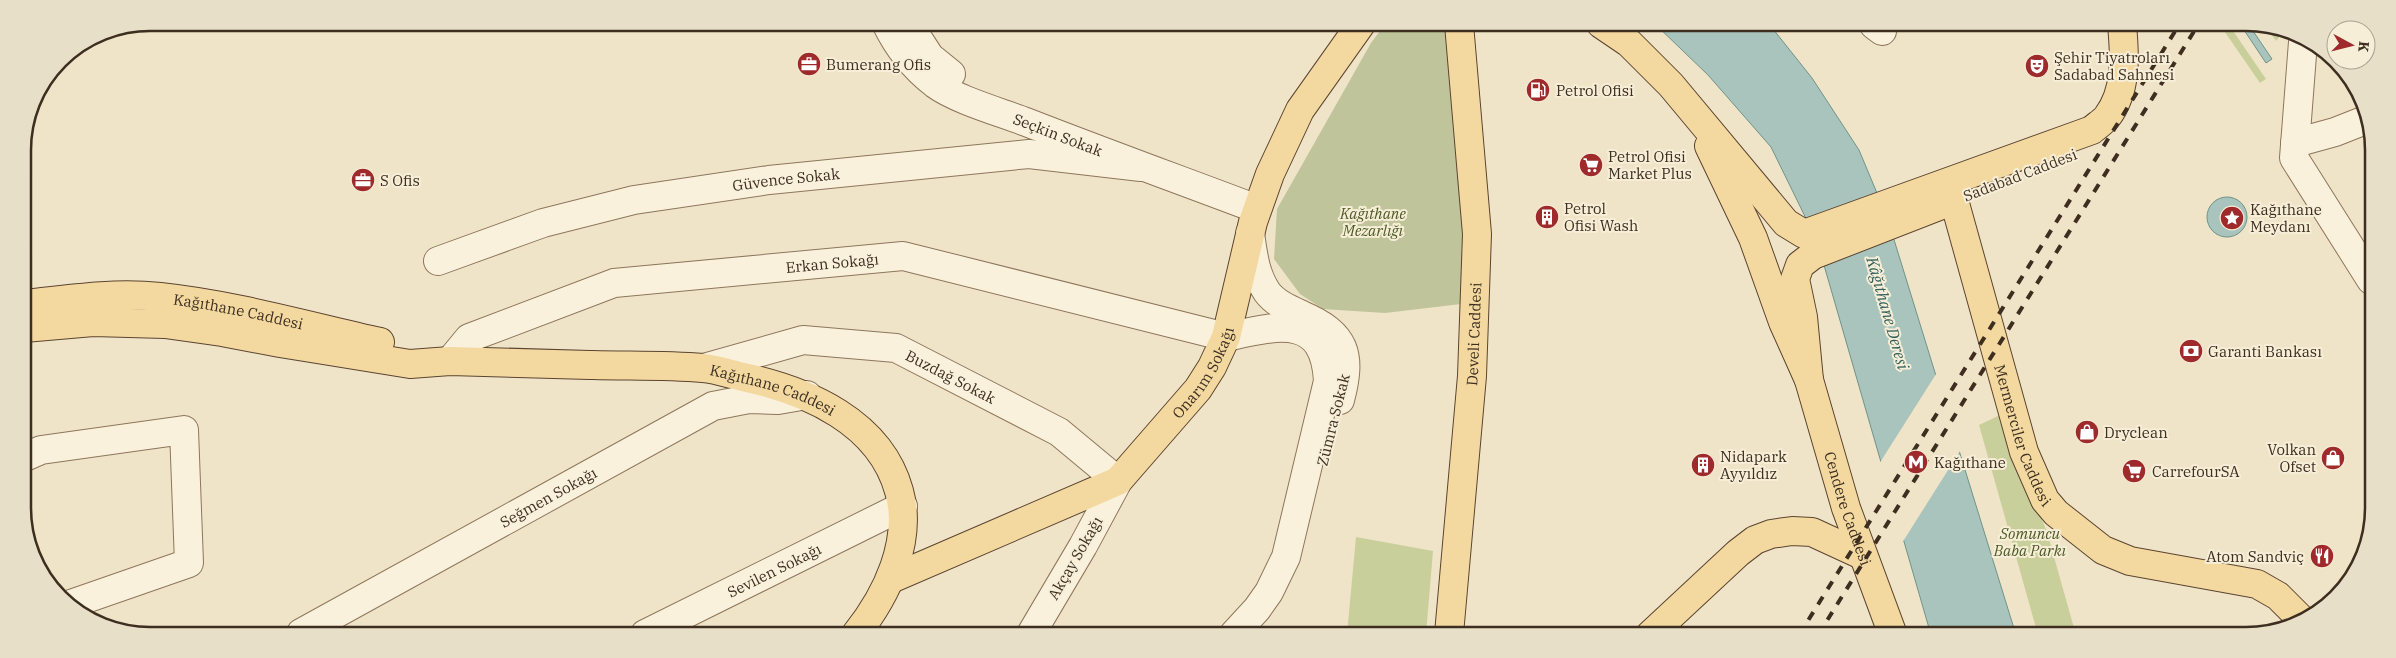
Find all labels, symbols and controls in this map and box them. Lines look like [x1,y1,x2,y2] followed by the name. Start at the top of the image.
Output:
[2326,20,2376,70] north arrow
[2354,40,2373,53] text: K
[2054,48,2174,84] place label: Şehir Tiyatroları Sadabad Sahnesi
[796,51,822,77] office icon: Bumerang Ofis
[2024,53,2050,79] theatre icon: Şehir Tiyatroları Sadabad Sahnesi
[826,55,931,74] place label: Bumerang Ofis
[1525,77,1551,103] fuel station icon: Petrol Ofisi
[1556,81,1634,100] place label: Petrol Ofisi
[1011,109,1106,160] street label: Seçkin Sokak
[1960,144,2080,205] street label: Sadabad Caddesi
[1608,147,1692,183] place label: Petrol Ofisi Market Plus
[1578,152,1604,178] supermarket icon: Petrol Ofisi Market Plus
[731,163,841,195] street label: Güvence Sokak
[350,167,376,193] office icon: S Ofis
[380,171,420,190] place label: S Ofis
[1564,199,1638,235] place label: Petrol Ofisi Wash
[2250,200,2322,236] place label: Kağıthane Meydanı
[1339,204,1406,240] park label: Kağıthane Mezarlığı
[1534,204,1560,230] building icon: Petrol Ofisi Wash
[2219,205,2245,231] place icon: Kağıthane Meydanı
[785,249,880,276] street label: Erkan Sokağı
[1862,253,1914,372] water label: Kâğıthane Deresi
[1462,282,1485,387] street label: Develi Caddesi
[172,289,305,333] street label: Kağıthane Caddesi
[1167,325,1238,422] street label: Onarım Sokağı
[2178,338,2204,364] bank icon: Garanti Bankası
[2208,342,2322,361] place label: Garanti Bankası
[903,345,999,407] street label: Buzdağ Sokak
[708,360,840,419] street label: Kağıthane Caddesi
[1991,362,2056,510] street label: Mermerciler Caddesi
[1312,372,1354,468] street label: Zümra Sokak
[2074,419,2100,445] shop icon: Dryclean
[2104,423,2168,442] place label: Dryclean
[2267,440,2316,476] place label: Volkan Ofset
[2320,445,2346,471] shop icon: Volkan Ofset
[1720,447,1787,483] place label: Nidapark Ayyıldız
[1821,449,1876,568] street label: Cendere Caddesi
[1903,449,1929,475] metro station icon: Kağıthane
[1690,452,1716,478] building icon: Nidapark Ayyıldız
[1934,453,2006,472] place label: Kağıthane
[2121,458,2147,484] supermarket icon: CarrefourSA
[496,462,600,531] street label: Seğmen Sokağı
[2152,462,2240,481] place label: CarrefourSA
[1044,513,1107,603] street label: Akçay Sokağı
[1993,524,2067,560] park label: Somuncu Baba Parkı
[724,539,824,601] street label: Sevilen Sokağı
[2309,543,2335,569] restaurant icon: Atom Sandviç
[2206,547,2304,566] place label: Atom Sandviç

